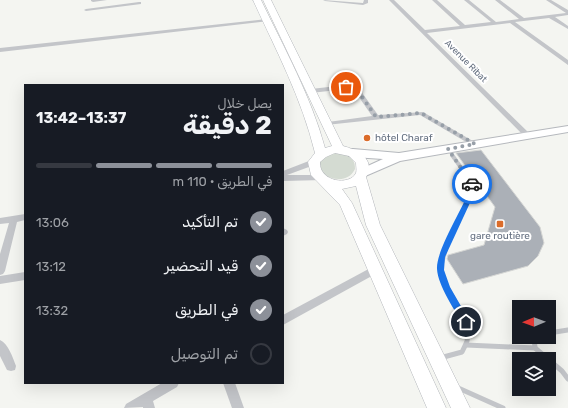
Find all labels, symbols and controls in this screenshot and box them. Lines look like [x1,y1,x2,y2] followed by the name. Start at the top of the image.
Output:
[443,38,490,85] street label: Avenue Ribat
[329,70,363,104] pin
[335,76,357,98] icon: bag
[218,96,272,111] text: يصل خلال
[36,109,126,127] text: 13:37–13:42
[183,110,272,141] text: 2 دقيقة
[375,132,433,144] place label: hôtel Charaf
[362,133,372,143] marker: hôtel Charaf
[452,164,492,204] courier
[461,173,483,195] icon: car
[173,174,272,189] text: في الطريق · 110 m
[250,211,272,233] icon: check
[182,213,238,231] text: تم التأكيد
[36,215,69,230] text: 13:06
[495,219,505,229] marker: gare routière
[470,230,530,242] place label: gare routière
[250,255,272,277] icon: check
[165,257,238,275] text: قيد التحضير
[36,259,66,274] text: 13:12
[250,299,272,321] icon: check
[512,300,556,344] north arrow
[512,300,556,396] map controls
[175,301,238,319] text: في الطريق
[36,303,68,318] text: 13:32
[449,305,483,339] pin
[455,311,477,333] icon: home
[171,345,238,363] text: تم التوصيل
[512,352,556,396] button: layers

